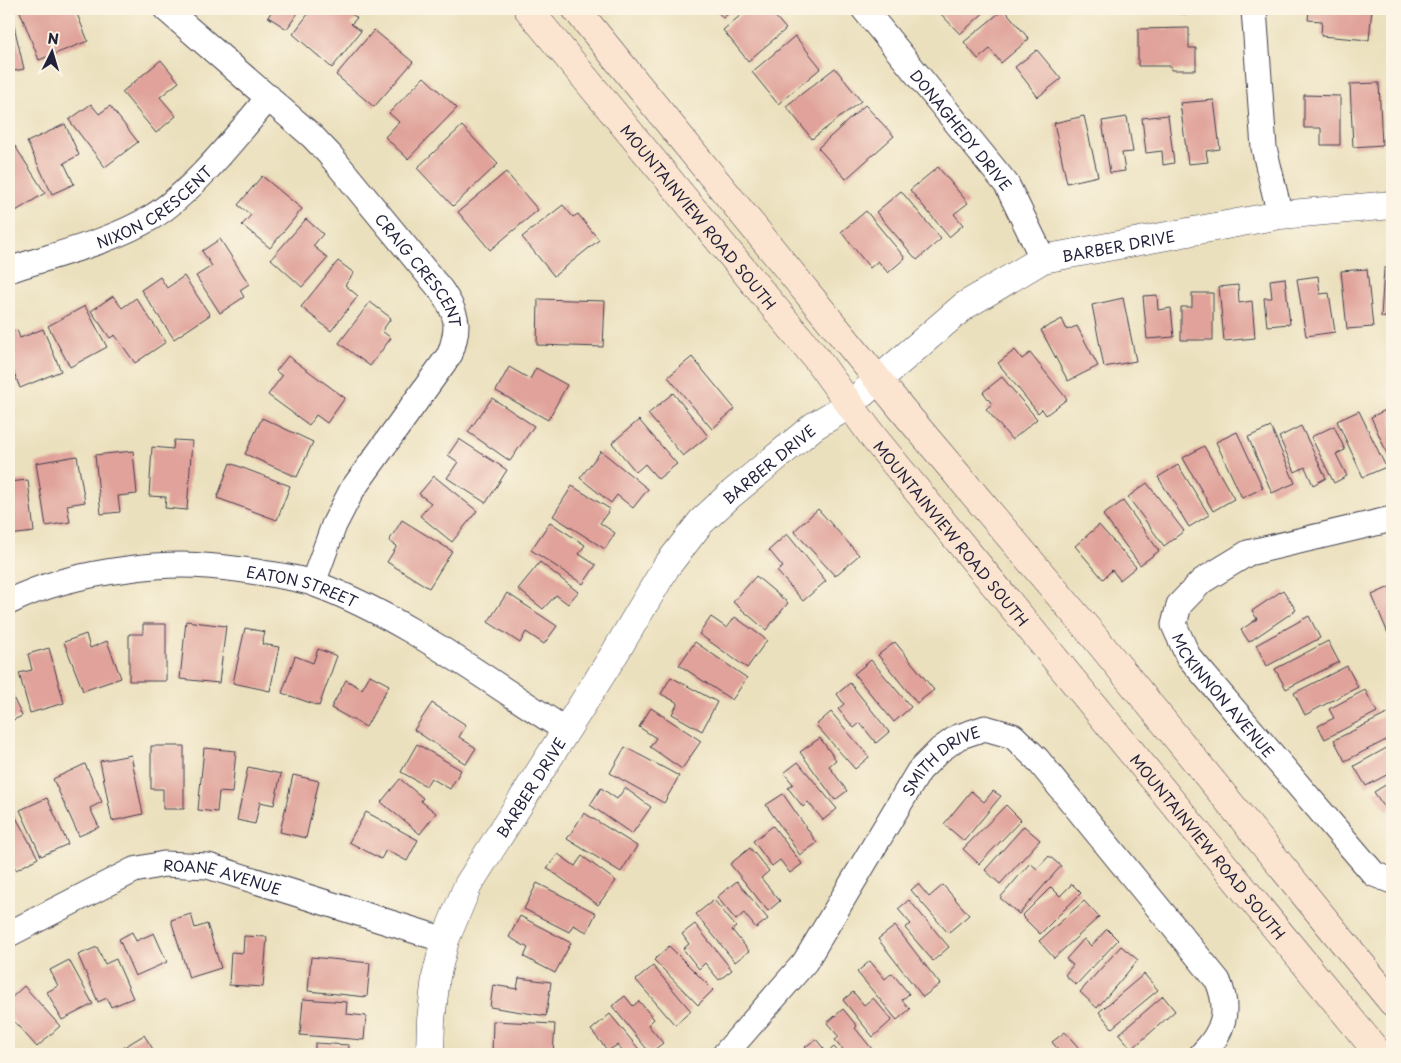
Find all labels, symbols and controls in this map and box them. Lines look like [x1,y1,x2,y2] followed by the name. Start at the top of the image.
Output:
[28,28,78,78] north arrow
[47,28,60,49] text: N
[905,64,1018,195] street label: DONAGHEDY DRIVE
[616,119,783,314] street label: MOUNTAINVIEW ROAD SOUTH
[93,159,217,253] street label: NIXON CRESCENT
[370,208,468,329] street label: CRAIG CRESCENT
[1060,223,1177,267] street label: BARBER DRIVE
[717,418,820,509] street label: BARBER DRIVE
[869,435,1035,631] street label: MOUNTAINVIEW ROAD SOUTH
[245,559,363,613] street label: EATON STREET
[1167,629,1281,762] street label: MCKINNON AVENUE
[895,719,983,800] street label: SMITH DRIVE
[490,732,570,842] street label: BARBER DRIVE
[1125,748,1292,944] street label: MOUNTAINVIEW ROAD SOUTH
[163,852,285,900] street label: ROANE AVENUE

